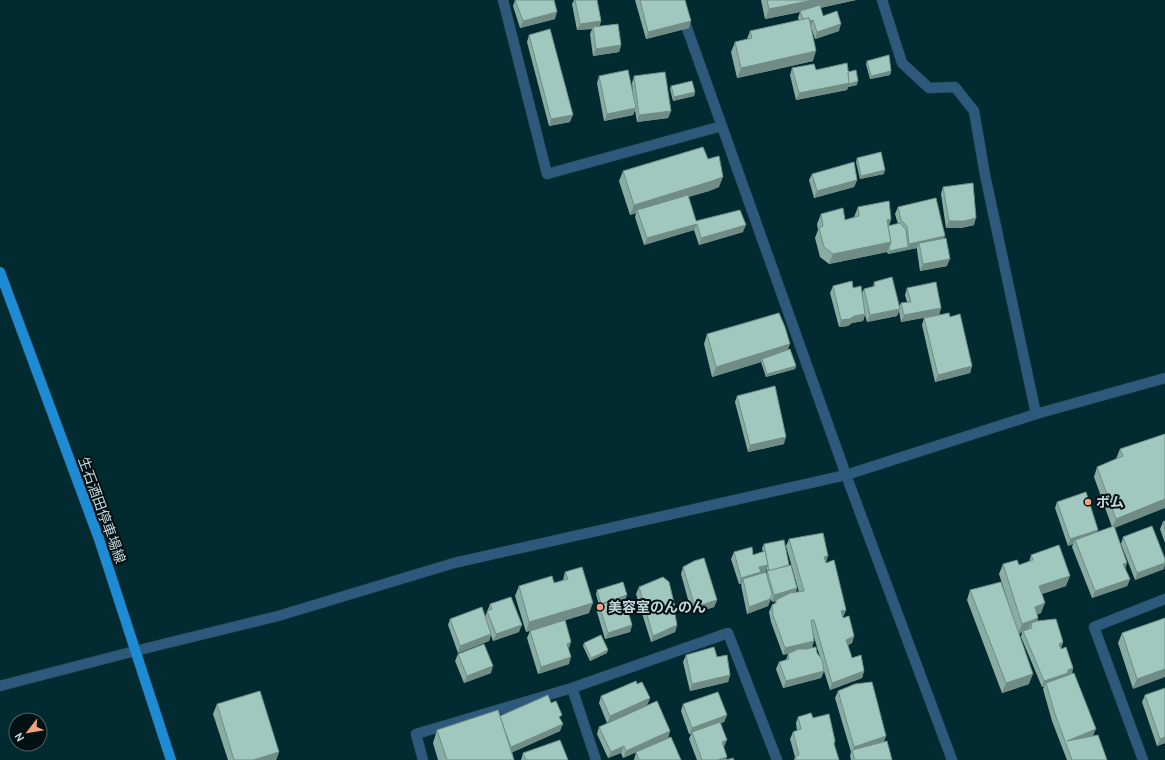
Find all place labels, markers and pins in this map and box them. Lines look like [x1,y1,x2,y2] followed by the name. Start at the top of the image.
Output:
[1096,493,1124,511] place label: ボム
[1083,497,1093,507] marker: ボム
[608,598,706,616] place label: 美容室のんのん
[595,602,605,612] marker: 美容室のんのん

